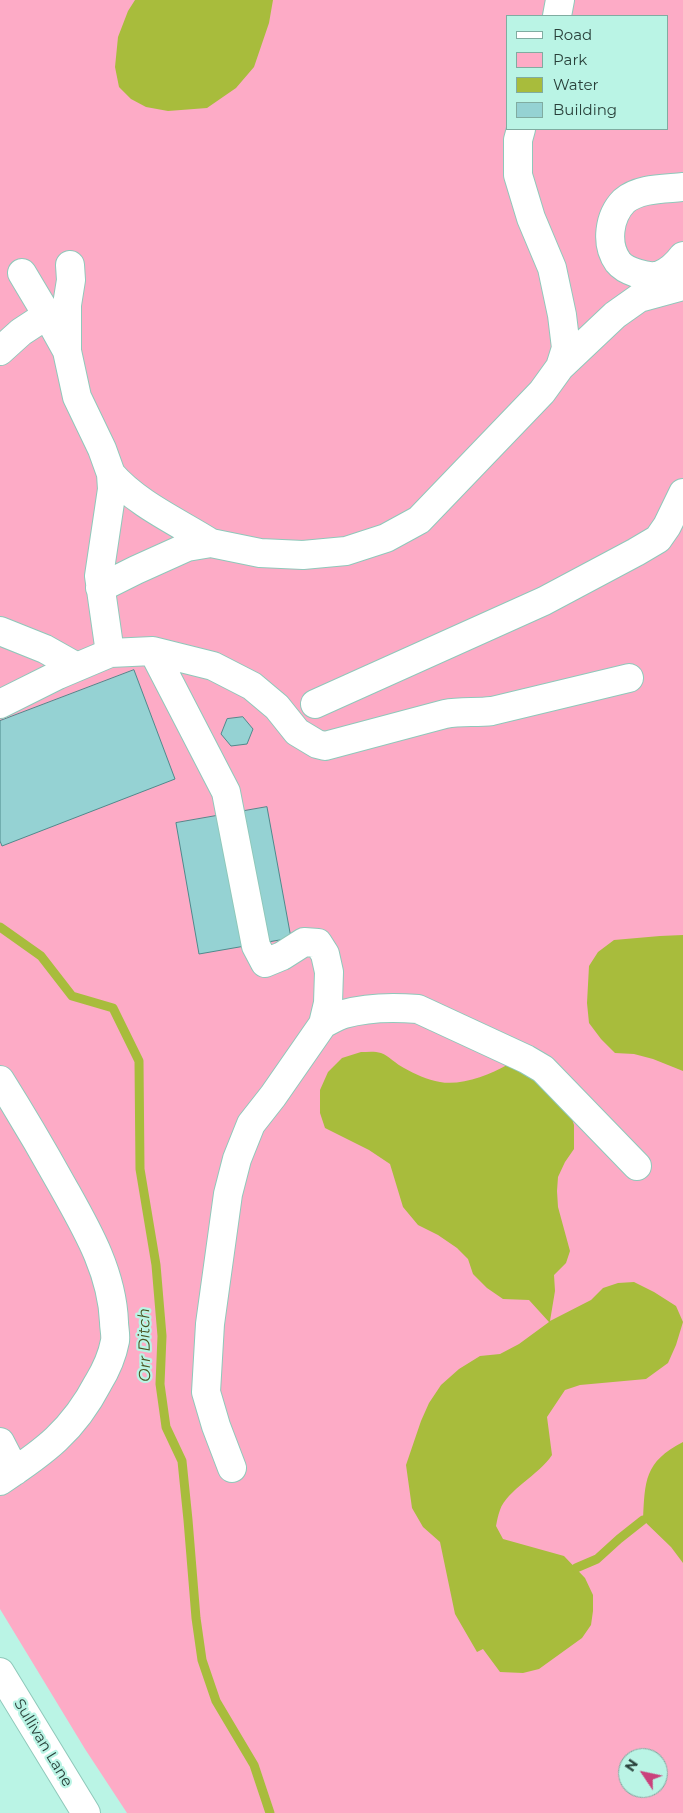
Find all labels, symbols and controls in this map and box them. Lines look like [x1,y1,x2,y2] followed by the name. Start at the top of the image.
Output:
[506,15,668,130] legend
[553,25,592,44] text: Road
[553,50,587,69] text: Park
[553,75,599,94] text: Water
[553,100,617,119] text: Building
[135,1308,155,1382] water label: Orr Ditch
[10,1696,76,1790] street label: Sullivan Lane
[618,1748,668,1798] north arrow
[621,1755,642,1775] text: N

